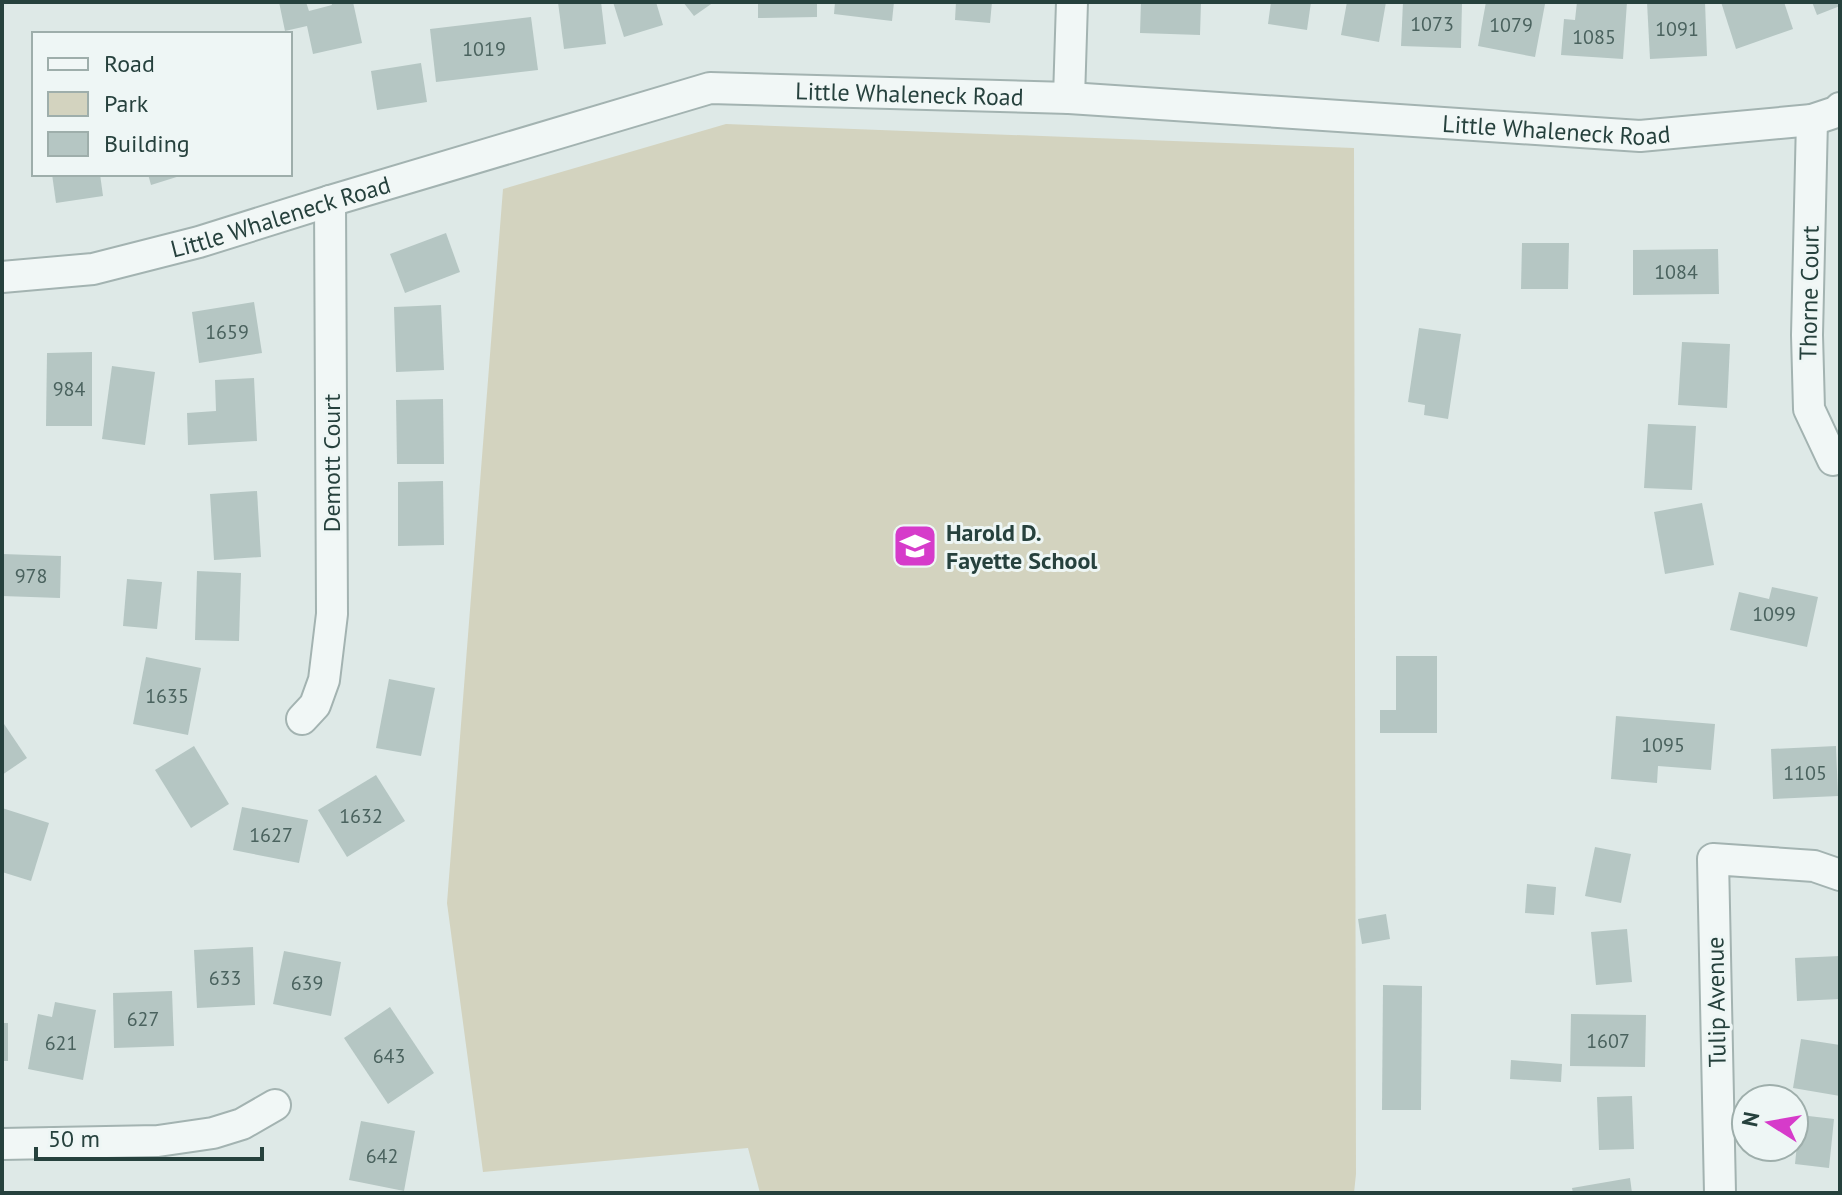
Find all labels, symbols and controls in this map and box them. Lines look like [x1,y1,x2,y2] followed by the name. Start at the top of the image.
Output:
[1410,11,1454,37] house number: 1073
[1489,12,1533,38] house number: 1079
[1655,16,1699,42] house number: 1091
[1572,24,1616,50] house number: 1085
[32,32,292,176] legend
[462,36,506,62] house number: 1019
[104,48,155,79] text: Road
[795,75,1024,112] street label: Little Whaleneck Road
[104,88,149,119] text: Park
[1441,107,1672,152] street label: Little Whaleneck Road
[104,128,190,159] text: Building
[167,168,394,264] street label: Little Whaleneck Road
[1792,225,1826,361] street label: Thorne Court
[1654,259,1698,285] house number: 1084
[205,319,249,345] house number: 1659
[53,376,85,402] house number: 984
[316,394,347,532] street label: Demott Court
[946,517,1098,576] place label: Harold D. Fayette School
[891,522,939,570] school or university icon: Harold D. Fayette School
[15,563,47,589] house number: 978
[1752,601,1796,627] house number: 1099
[145,683,189,709] house number: 1635
[1641,732,1685,758] house number: 1095
[1783,760,1827,786] house number: 1105
[339,803,383,829] house number: 1632
[249,822,293,848] house number: 1627
[1699,936,1733,1068] street label: Tulip Avenue
[209,965,241,991] house number: 633
[291,970,323,996] house number: 639
[127,1006,159,1032] house number: 627
[1586,1028,1630,1054] house number: 1607
[45,1030,77,1056] house number: 621
[373,1043,405,1069] house number: 643
[1730,1083,1810,1163] north arrow
[1735,1109,1765,1129] text: N
[36,1111,262,1161] scale bar
[48,1123,100,1154] text: 50 m
[366,1143,398,1169] house number: 642

